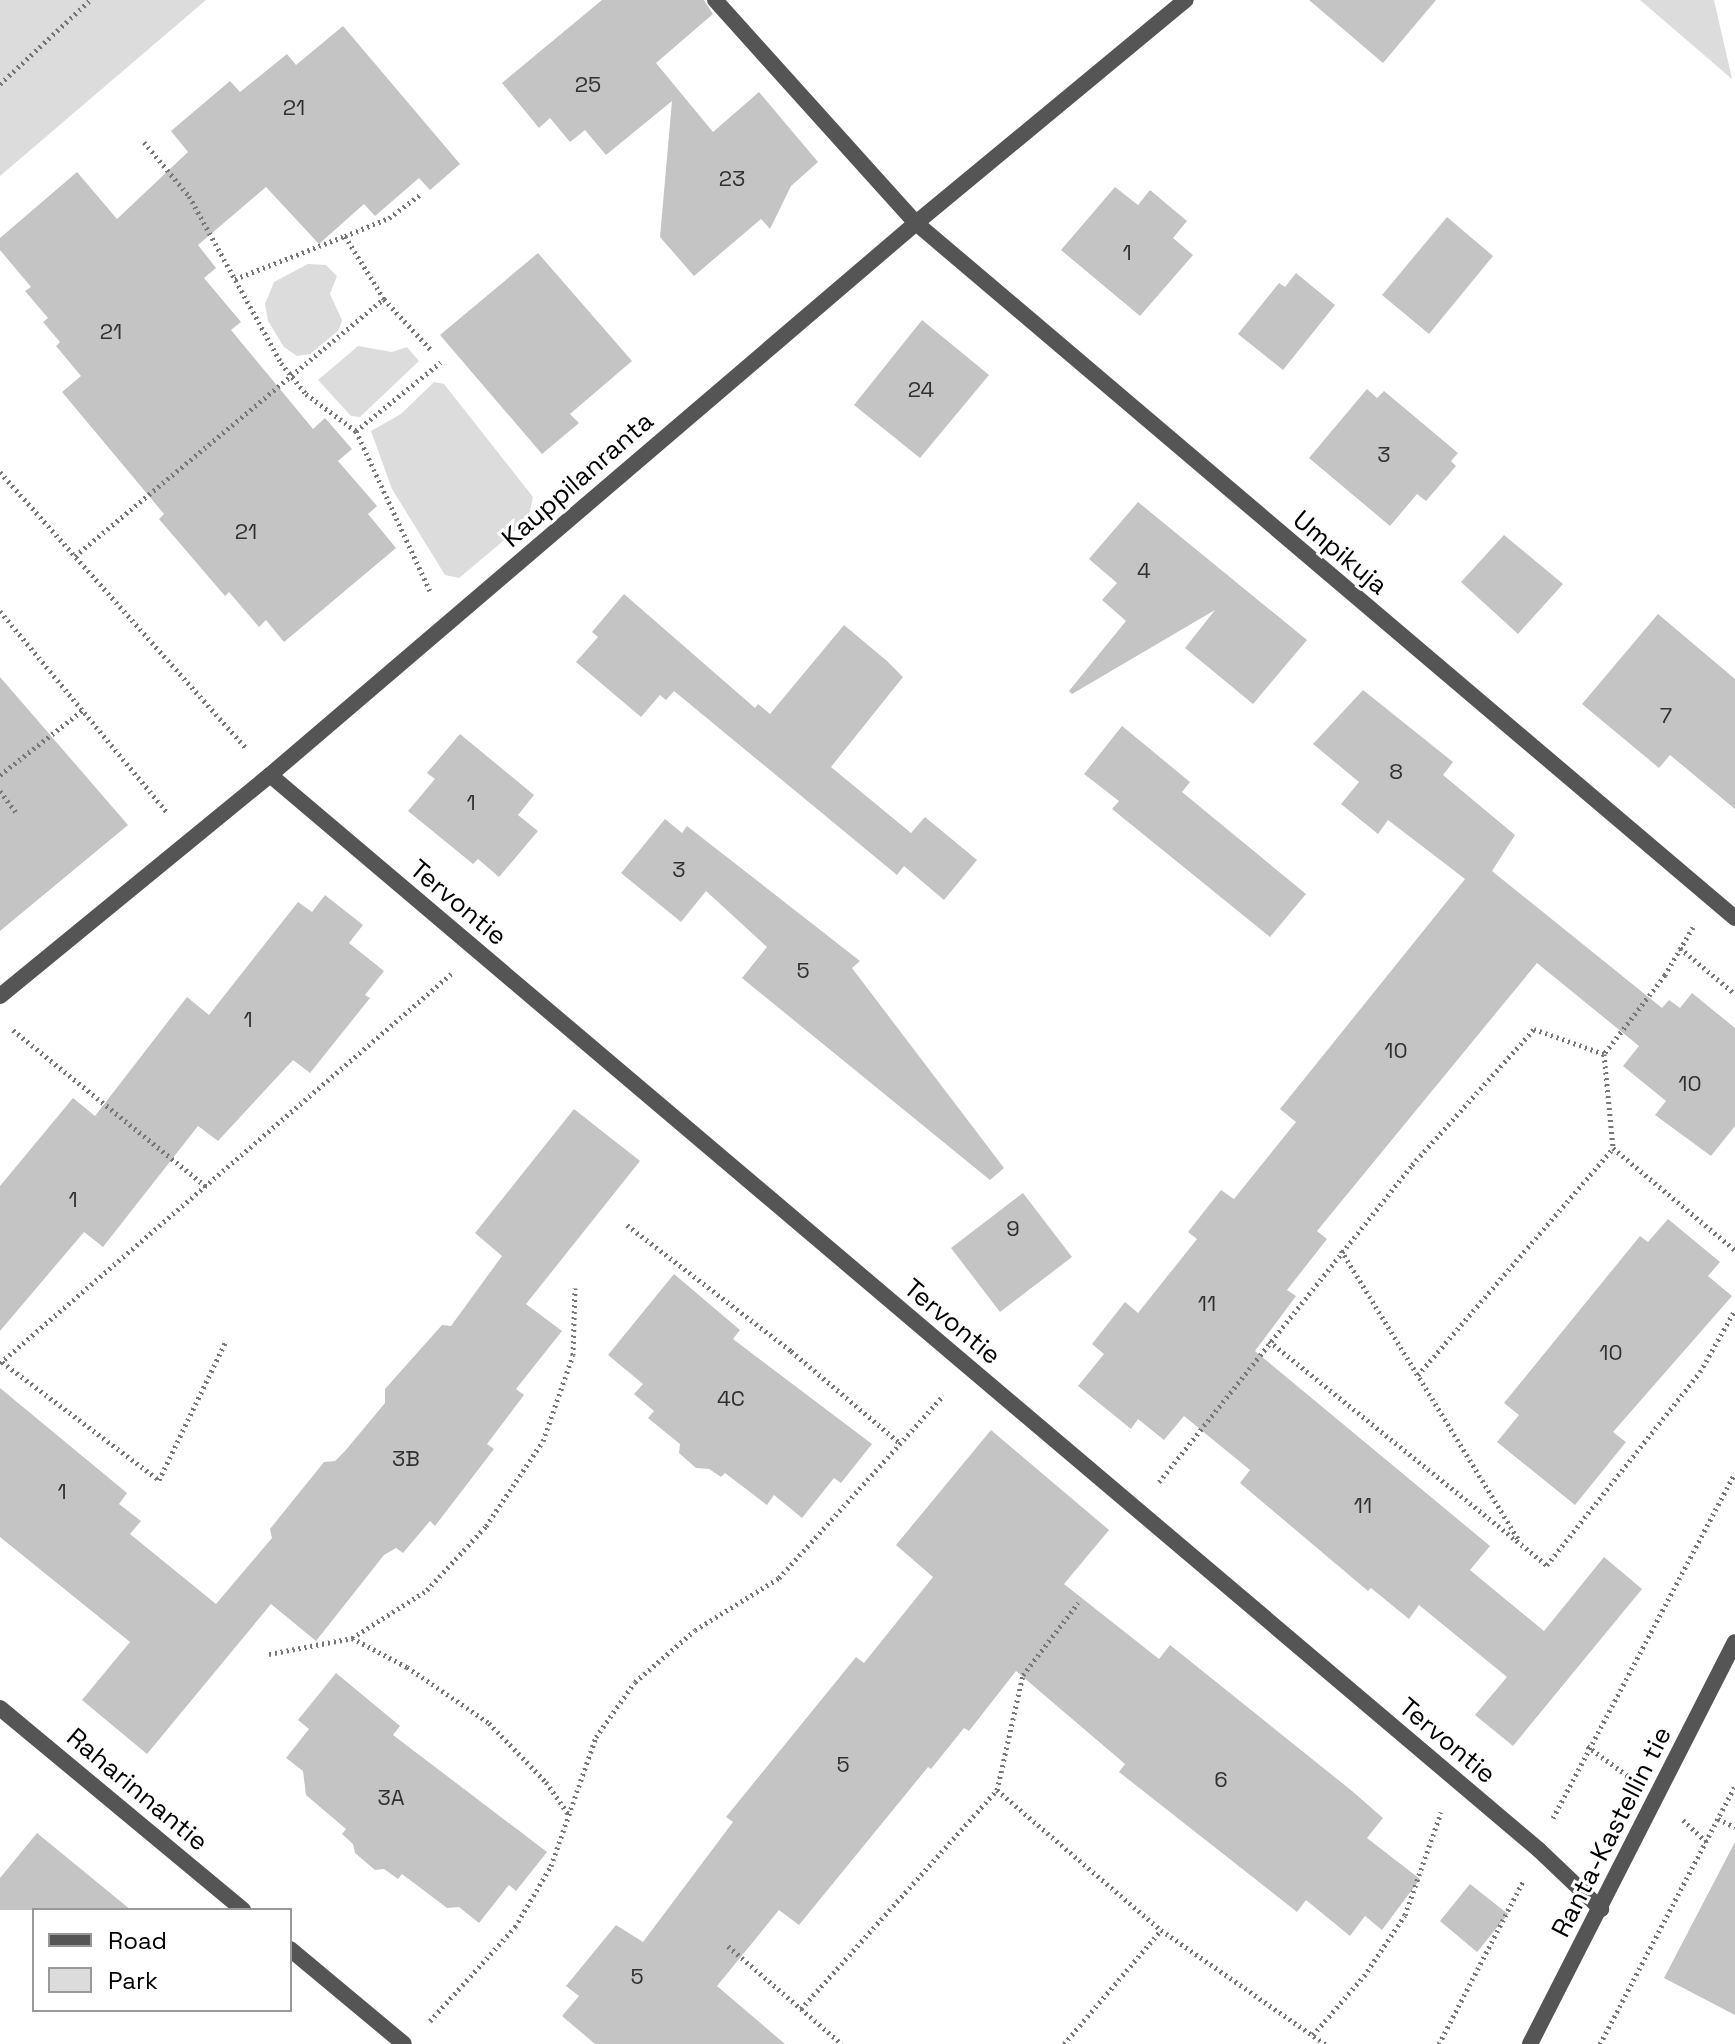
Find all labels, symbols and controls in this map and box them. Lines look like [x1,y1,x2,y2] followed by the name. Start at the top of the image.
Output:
[575,72,601,98] house number: 25
[283,95,305,121] house number: 21
[719,166,745,192] house number: 23
[1122,240,1132,266] house number: 1
[100,319,122,345] house number: 21
[908,377,934,403] house number: 24
[496,406,660,554] street label: Kauppilanranta
[1377,442,1391,468] house number: 3
[1286,504,1394,602] street label: Umpikuja
[235,519,257,545] house number: 21
[1137,558,1151,584] house number: 4
[1660,703,1672,729] house number: 7
[1389,759,1403,785] house number: 8
[466,790,476,816] house number: 1
[403,854,513,952] street label: Tervontie
[672,857,686,883] house number: 3
[796,958,810,984] house number: 5
[243,1007,253,1033] house number: 1
[1384,1038,1408,1064] house number: 10
[1678,1071,1702,1097] house number: 10
[68,1187,78,1213] house number: 1
[1006,1216,1020,1242] house number: 9
[897,1273,1007,1371] street label: Tervontie
[1198,1291,1216,1317] house number: 11
[1599,1340,1623,1366] house number: 10
[717,1386,745,1412] house number: 4C
[392,1446,420,1472] house number: 3B
[57,1479,67,1505] house number: 1
[1354,1493,1372,1519] house number: 11
[1392,1692,1502,1790] street label: Tervontie
[60,1722,214,1858] street label: Raharinnantie
[1545,1722,1679,1942] street label: Ranta-Kastellin tie
[836,1752,850,1778] house number: 5
[1214,1767,1228,1793] house number: 6
[377,1785,405,1811] house number: 3A
[32,1908,292,2012] legend
[108,1925,167,1956] text: Road
[630,1964,644,1990] house number: 5
[108,1965,158,1996] text: Park

